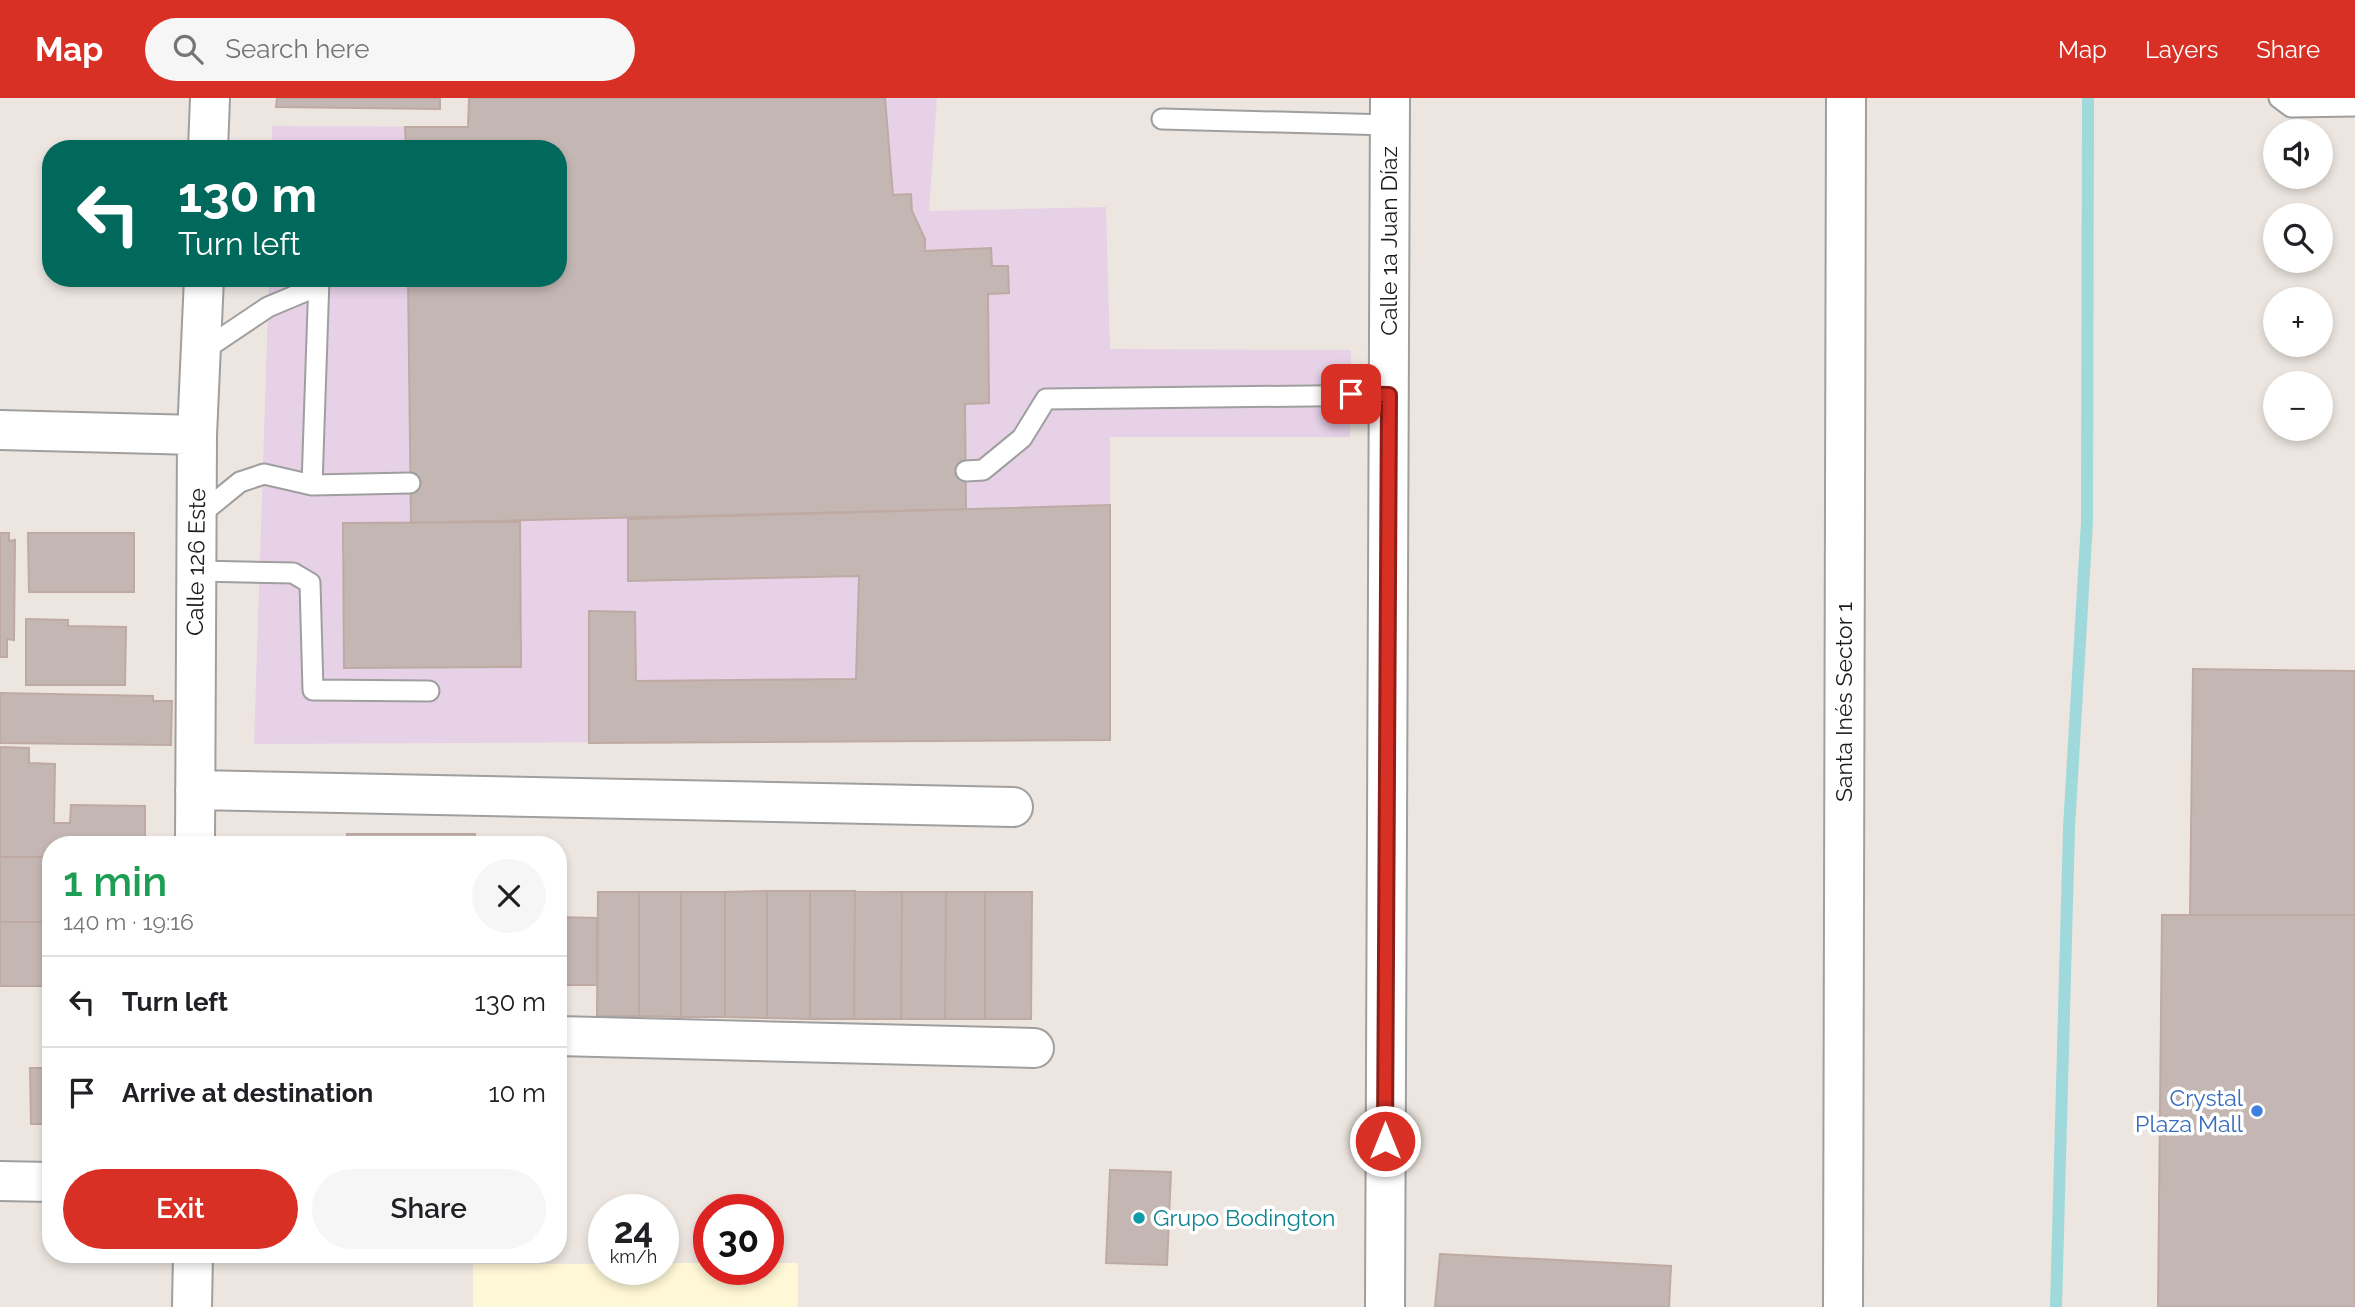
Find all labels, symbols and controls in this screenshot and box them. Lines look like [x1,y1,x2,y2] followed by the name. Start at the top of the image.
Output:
[145,18,635,81] search box
[35,30,103,69] text: Map
[169,30,207,68] icon: search
[225,34,370,64] text: Search here
[2058,35,2107,64] text: Map
[2145,35,2218,64] text: Layers
[2256,35,2320,64] text: Share
[2263,119,2333,441] map controls
[2263,119,2333,189] button: sound
[1375,146,1402,336] street label: Calle 1a Juan Díaz
[178,166,317,223] text: 130 m
[63,168,154,259] icon: left
[2263,203,2333,273] button: search
[178,225,300,262] text: Turn left
[2263,287,2333,357] button: +
[1321,364,1381,424] pin
[2263,371,2333,441] button: −
[1332,375,1370,413] icon: arrive
[181,488,210,636] street label: Calle 126 Este
[1830,602,1857,802] street label: Santa Inés Sector 1
[63,857,167,906] text: 1 min
[472,859,546,933] button: close
[63,908,194,935] text: 140 m · 19:16
[63,983,101,1021] icon: left
[122,987,228,1017] text: Turn left
[475,987,546,1017] text: 130 m
[63,1074,101,1112] icon: arrive
[122,1078,373,1108] text: Arrive at destination
[488,1078,546,1108] text: 10 m
[2135,1084,2244,1137] place label: Crystal Plaza Mall
[2249,1103,2265,1119] marker: Crystal Plaza Mall
[1348,1104,1422,1178] position arrow
[63,1169,298,1249] button: Exit
[312,1169,546,1249] button: Share
[693,1194,784,1285] speed limit sign: 30
[1153,1204,1336,1231] place label: Grupo Bodington
[614,1210,653,1251] text: 24
[1131,1210,1147,1226] marker: Grupo Bodington
[610,1246,657,1267] text: km/h

